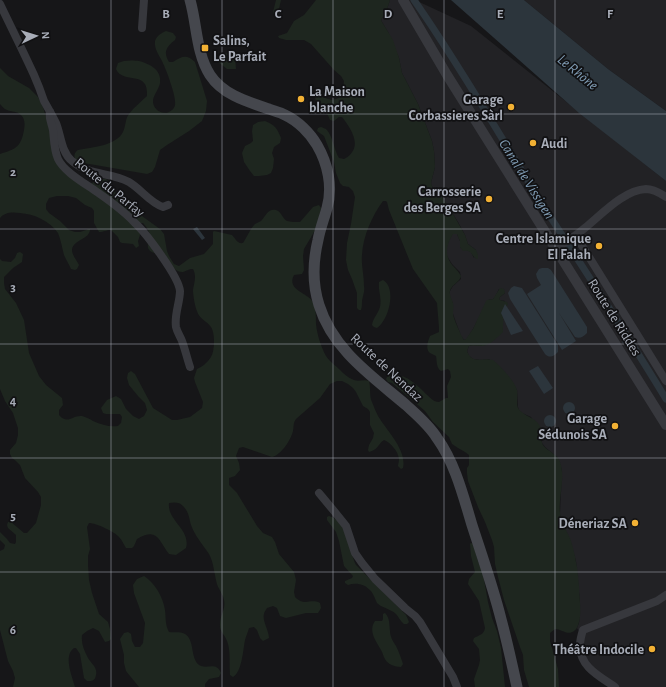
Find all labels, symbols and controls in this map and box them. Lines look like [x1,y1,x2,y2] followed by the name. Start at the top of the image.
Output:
[162,8,170,21] text: B
[275,8,282,21] text: C
[384,8,393,21] text: D
[497,8,504,21] text: E
[607,8,614,21] text: F
[16,16,56,56] north arrow
[40,31,51,40] text: N
[213,34,267,64] place label: Salins, Le Parfait
[200,43,210,53] marker: Salins, Le Parfait
[555,52,601,93] water label: Le Rhône
[309,85,365,115] place label: La Maison blanche
[409,93,503,123] place label: Garage Corbassieres Sàrl
[296,94,306,104] marker: La Maison blanche
[506,102,516,112] marker: Garage Corbassieres Sàrl
[496,137,557,222] water label: Canal de Vissigen
[541,137,567,151] place label: Audi
[528,138,538,148] marker: Audi
[72,156,147,220] street label: Route du Parfay
[10,166,16,179] text: 2
[404,185,482,215] place label: Carrosserie des Berges SA
[484,194,494,204] marker: Carrosserie des Berges SA
[496,232,591,262] place label: Centre Islamique El Falah
[594,241,604,251] marker: Centre Islamique El Falah
[585,277,643,358] street label: Route de Riddes
[10,281,16,294] text: 3
[348,331,425,405] street label: Route de Nendaz
[10,395,17,408] text: 4
[538,412,608,442] place label: Garage Sédunois SA
[610,421,620,431] marker: Garage Sédunois SA
[10,510,16,523] text: 5
[559,517,628,531] place label: Déneriaz SA
[630,518,640,528] marker: Déneriaz SA
[10,624,16,637] text: 6
[553,643,644,657] place label: Théâtre Indocile
[647,644,657,654] marker: Théâtre Indocile

